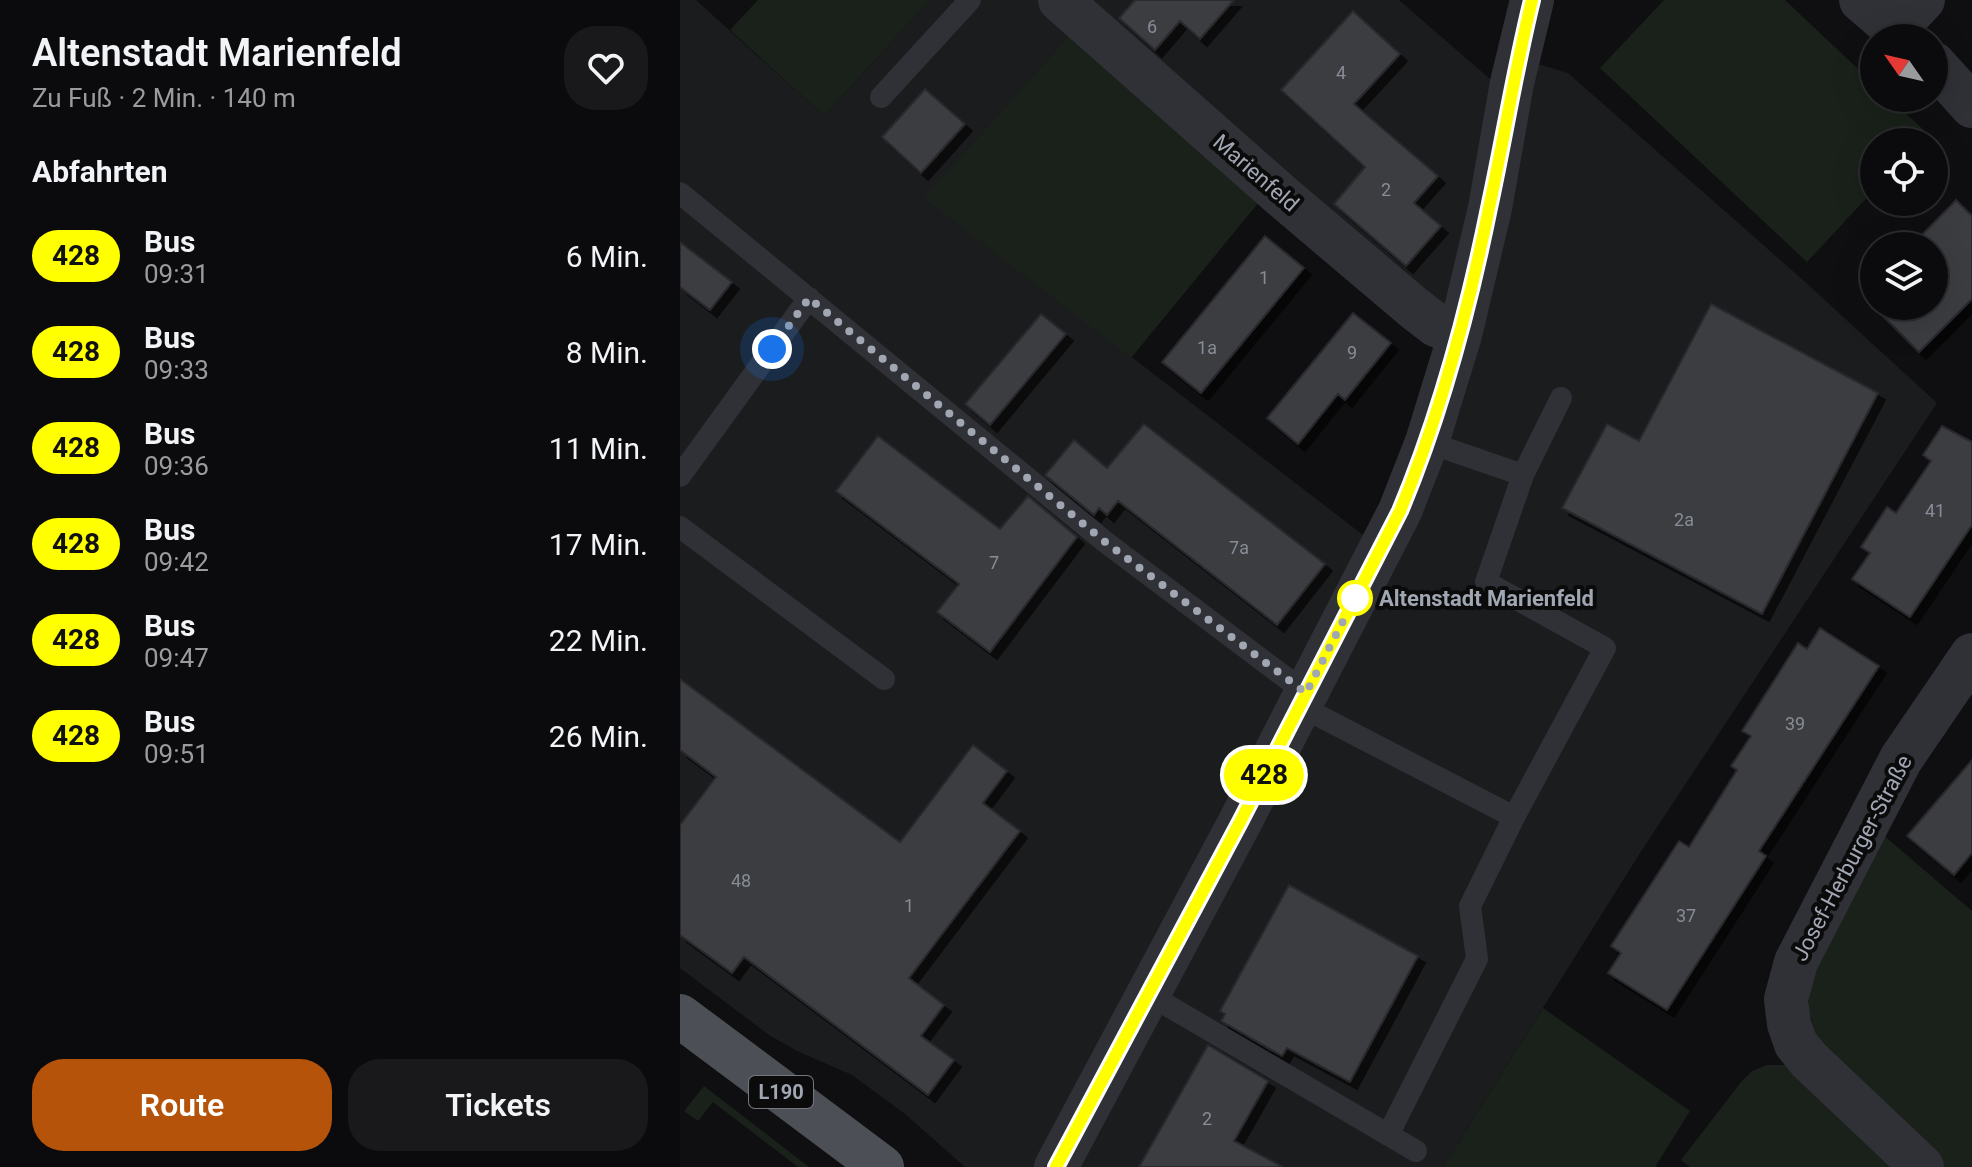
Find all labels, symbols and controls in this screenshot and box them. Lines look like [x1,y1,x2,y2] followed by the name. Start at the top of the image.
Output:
[1147,16,1157,37] house number: 6
[1860,24,1948,112] north arrow
[1860,24,1948,320] map controls
[564,26,648,110] button: heart
[32,31,402,75] text: Altenstadt Marienfeld
[1336,62,1346,83] house number: 4
[32,83,296,113] text: Zu Fuß · 2 Min. · 140 m
[1860,128,1948,216] button: locate
[1208,129,1304,217] street label: Marienfeld
[32,154,168,189] text: Abfahrten
[1381,179,1391,200] house number: 2
[144,224,195,259] text: Bus
[1860,232,1948,320] button: layers
[52,239,100,272] text: 428
[566,239,648,274] text: 6 Min.
[144,259,209,289] text: 09:31
[1259,267,1269,288] house number: 1
[144,320,195,355] text: Bus
[752,329,792,369] your location
[52,335,100,368] text: 428
[566,335,648,370] text: 8 Min.
[1197,337,1217,358] house number: 1a
[1347,342,1357,363] house number: 9
[144,355,209,385] text: 09:33
[144,416,195,451] text: Bus
[52,431,100,464] text: 428
[549,431,648,466] text: 11 Min.
[144,451,209,481] text: 09:36
[1925,500,1945,521] house number: 41
[1674,509,1694,530] house number: 2a
[144,512,195,547] text: Bus
[52,527,100,560] text: 428
[549,527,648,562] text: 17 Min.
[1229,537,1249,558] house number: 7a
[144,547,209,577] text: 09:42
[989,552,999,573] house number: 7
[1338,581,1372,615] marker: Altenstadt Marienfeld
[1379,586,1594,611] place label: Altenstadt Marienfeld
[144,608,195,643] text: Bus
[52,623,100,656] text: 428
[549,623,648,658] text: 22 Min.
[144,643,209,673] text: 09:47
[144,704,195,739] text: Bus
[1785,713,1805,734] house number: 39
[52,719,100,752] text: 428
[549,719,648,754] text: 26 Min.
[144,739,209,769] text: 09:51
[1218,749,1310,801] line badge: 428
[1787,751,1917,965] street label: Josef-Herburger-Straße
[1240,758,1288,791] text: 428
[731,870,751,891] house number: 48
[904,895,914,916] house number: 1
[1676,905,1696,926] house number: 37
[32,1059,332,1151] button: Route
[348,1059,648,1151] button: Tickets
[749,1076,813,1108] road number: L190
[1202,1108,1212,1129] house number: 2

